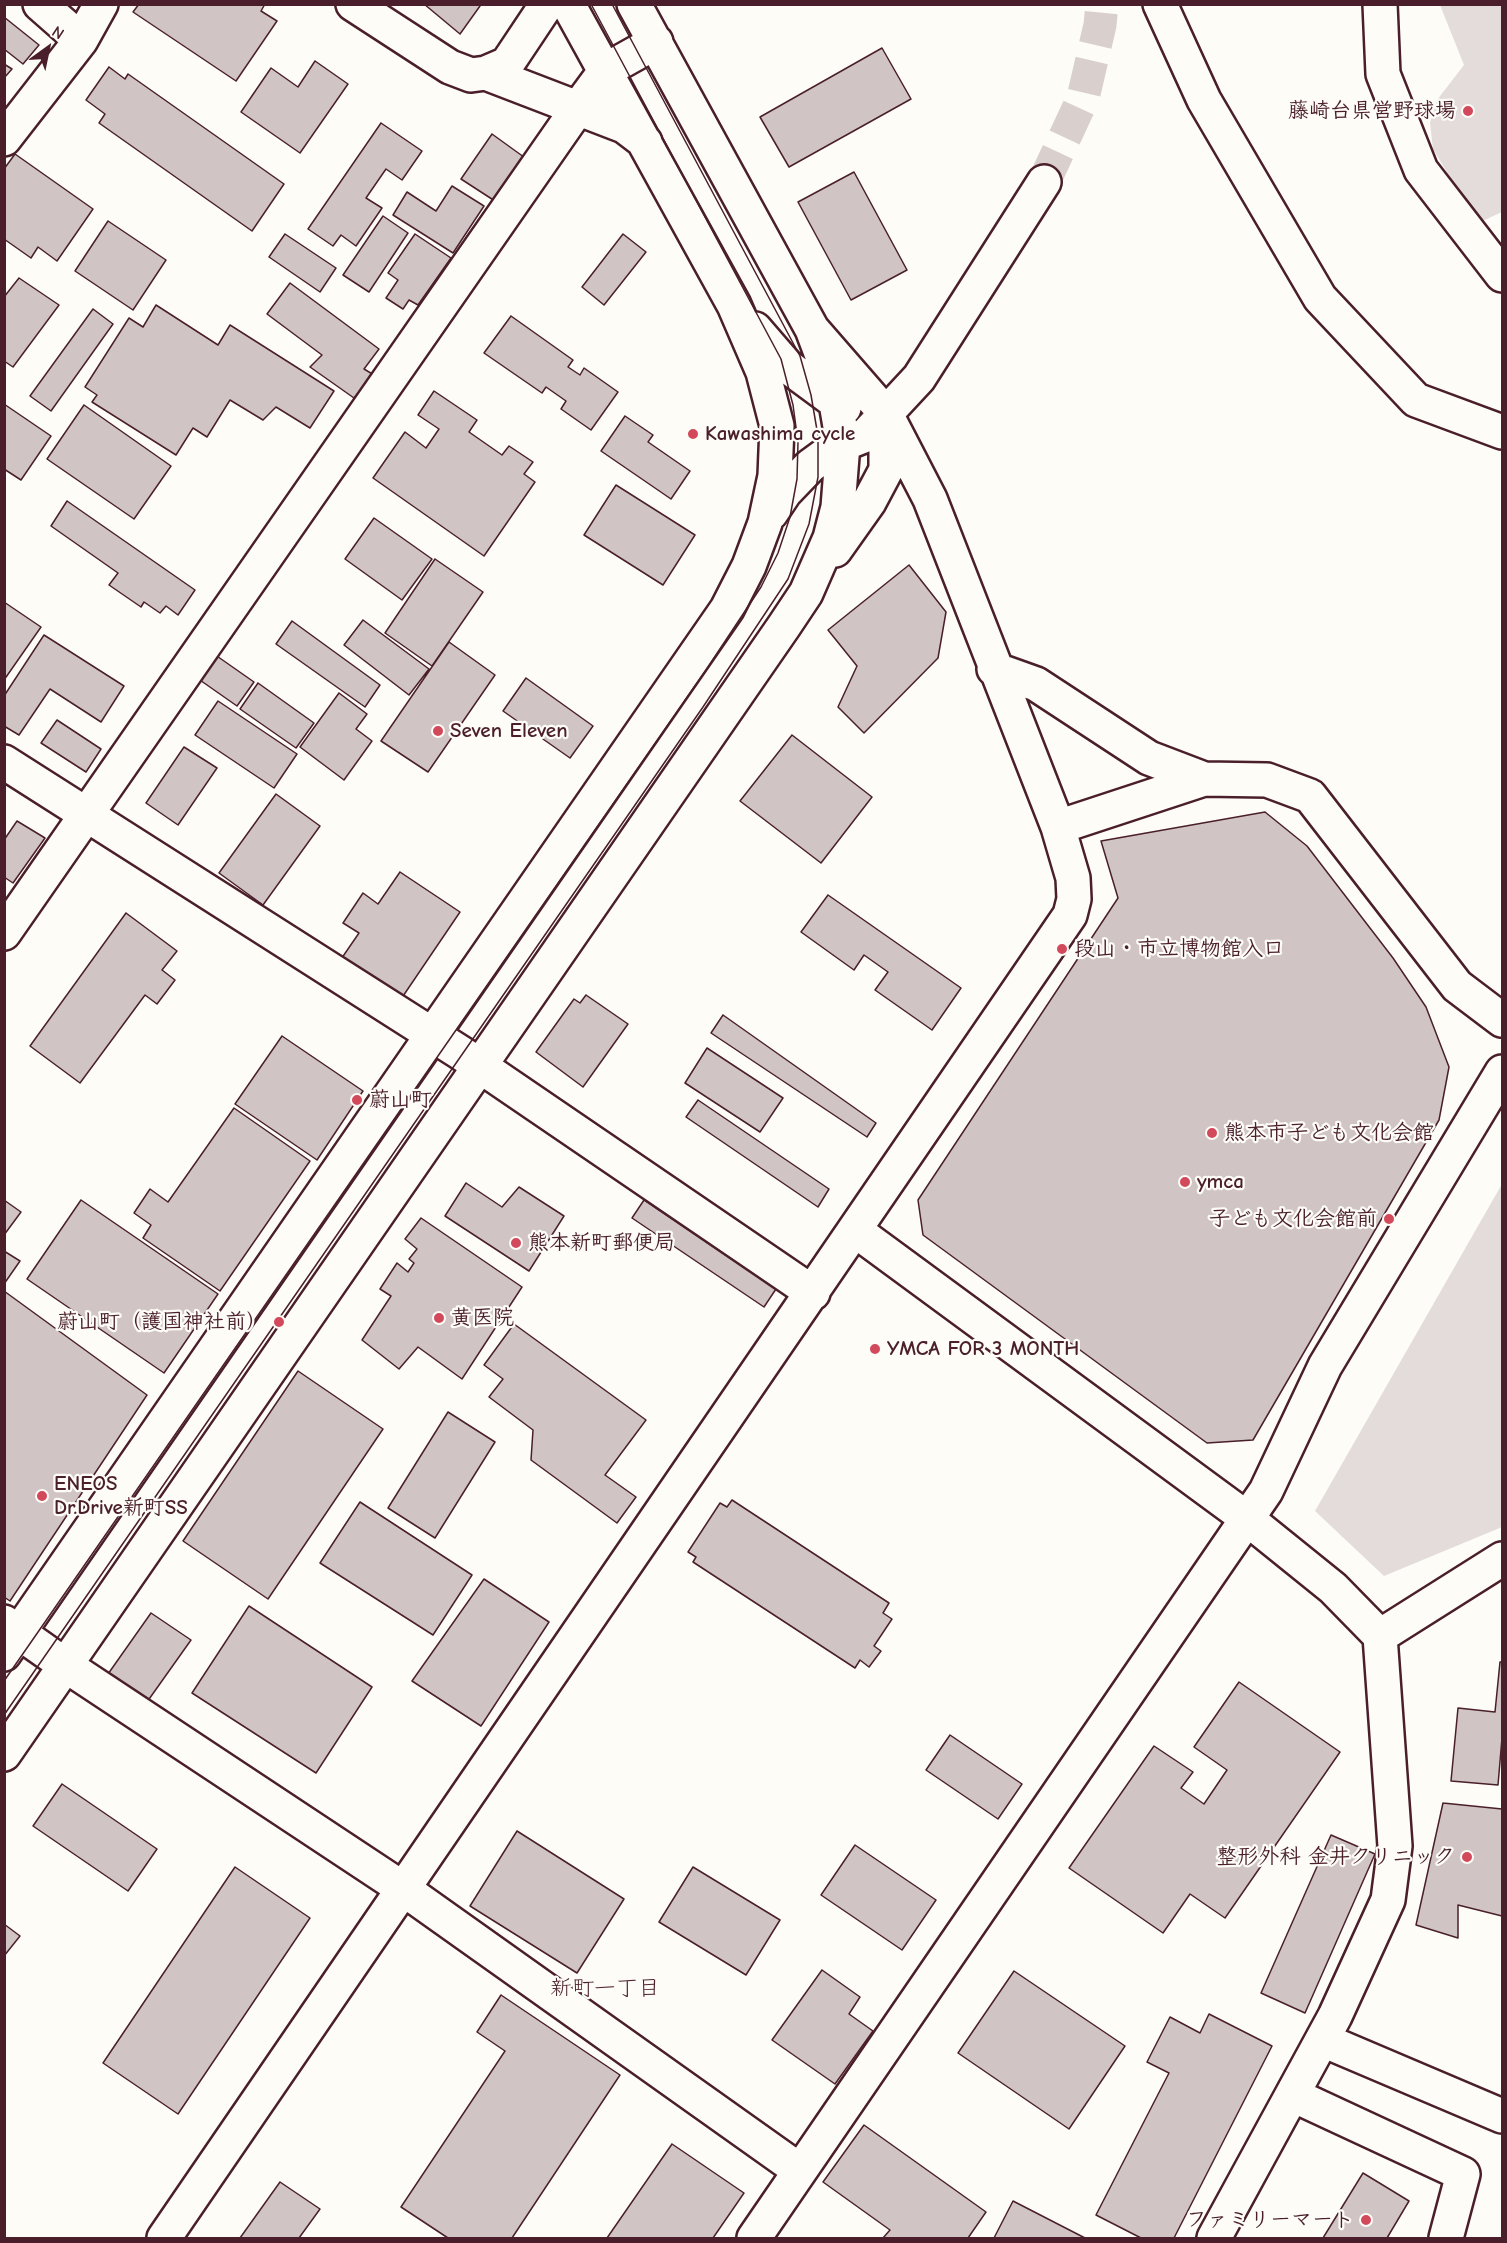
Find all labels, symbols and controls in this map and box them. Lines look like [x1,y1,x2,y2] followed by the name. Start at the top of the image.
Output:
[18,18,78,78] north arrow
[49,23,67,43] text: N
[1288,98,1456,124] place label: 藤崎台県営野球場
[1461,104,1475,118] marker: 藤崎台県営野球場
[705,421,855,447] place label: Kawashima cycle
[686,427,700,441] marker: Kawashima cycle
[450,718,568,744] place label: Seven Eleven
[431,724,445,738] marker: Seven Eleven
[1074,936,1284,962] place label: 段山・市立博物館入口
[1055,942,1069,956] marker: 段山・市立博物館入口
[369,1087,432,1113] place label: 蔚山町
[350,1093,364,1107] marker: 蔚山町
[1224,1120,1434,1146] place label: 熊本市子ども文化会館
[1205,1126,1219,1140] marker: 熊本市子ども文化会館
[1197,1169,1244,1195] place label: ymca
[1178,1175,1192,1189] marker: ymca
[1209,1206,1377,1232] place label: 子ども文化会館前
[1382,1212,1396,1226] marker: 子ども文化会館前
[528,1230,675,1256] place label: 熊本新町郵便局
[509,1236,523,1250] marker: 熊本新町郵便局
[451,1305,514,1331] place label: 黄医院
[57,1309,267,1335] place label: 蔚山町（護国神社前）
[432,1311,446,1325] marker: 黄医院
[272,1315,286,1329] marker: 蔚山町（護国神社前）
[887,1336,1079,1362] place label: YMCA FOR 3 MONTH
[868,1342,882,1356] marker: YMCA FOR 3 MONTH
[54,1471,188,1521] place label: ENEOS Dr.Drive新町SS
[35,1489,49,1503] marker: ENEOS Dr.Drive新町SS
[1217,1844,1455,1870] place label: 整形外科 金井クリニック
[1460,1850,1474,1864] marker: 整形外科 金井クリニック
[550,1976,660,2002] district label: 新町一丁目
[1186,2207,1354,2233] place label: ファミリーマート
[1359,2213,1373,2227] marker: ファミリーマート

